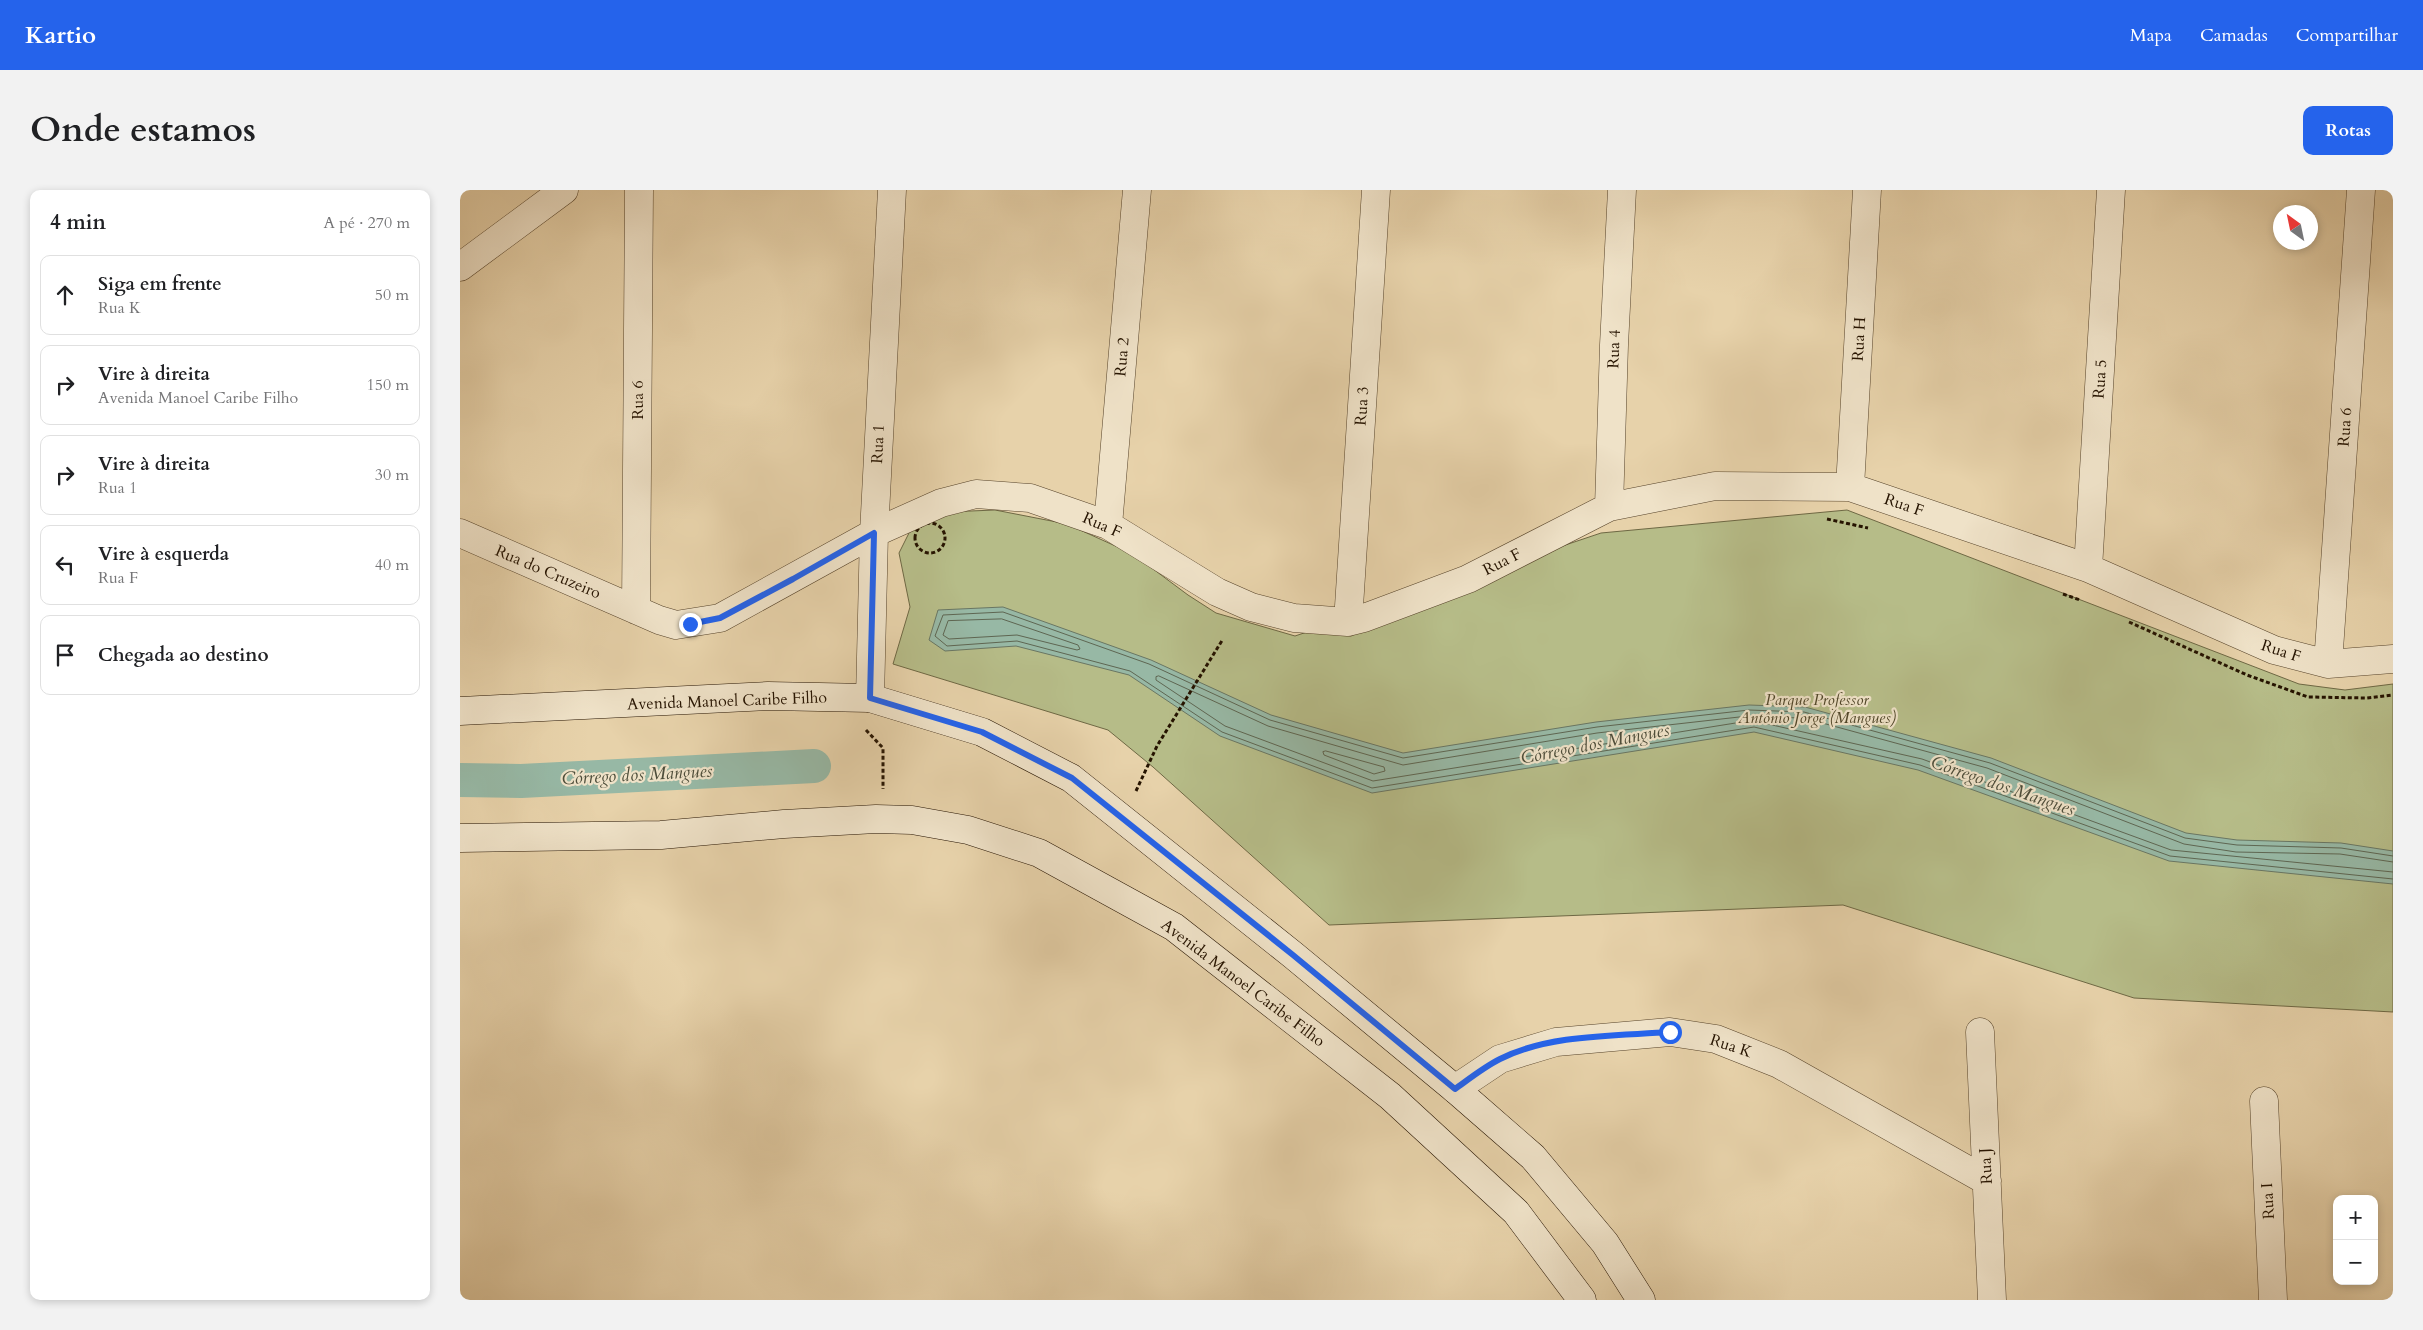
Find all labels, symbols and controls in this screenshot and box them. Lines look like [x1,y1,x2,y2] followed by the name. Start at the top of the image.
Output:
[25,19,96,52] text: Kartio
[2130,23,2172,48] text: Mapa
[2200,23,2268,48] text: Camadas
[2296,23,2398,48] text: Compartilhar
[30,106,256,154] text: Onde estamos
[2303,106,2393,155] button: Rotas
[2273,205,2318,250] north arrow
[50,208,106,237] text: 4 min
[323,212,410,234] text: A pé · 270 m
[98,271,222,297] text: Siga em frente
[51,281,79,309] icon: ahead
[375,284,409,306] text: 50 m
[98,297,141,319] text: Rua K
[1847,316,1871,362] street label: Rua H
[1602,329,1626,369] street label: Rua 4
[1109,336,1135,378] street label: Rua 2
[2088,359,2112,399] street label: Rua 5
[98,361,210,387] text: Vire à direita
[51,371,79,399] icon: right
[367,374,409,396] text: 150 m
[627,380,649,420] street label: Rua 6
[1350,386,1374,426] street label: Rua 3
[98,387,298,409] text: Avenida Manoel Caribe Filho
[2333,407,2357,447] street label: Rua 6
[866,424,890,464] street label: Rua 1
[98,451,210,477] text: Vire à direita
[51,461,79,489] icon: right
[375,464,409,486] text: 30 m
[98,477,137,499] text: Rua 1
[1881,488,1927,522] street label: Rua F
[1079,507,1125,543] street label: Rua F
[492,540,605,604] street label: Rua do Cruzeiro
[98,541,229,567] text: Vire à esquerda
[1479,543,1525,581] street label: Rua F
[51,551,79,579] icon: left
[375,554,409,576] text: 40 m
[98,567,138,589] text: Rua F
[679,613,702,636] route end
[2258,634,2304,668] street label: Rua F
[51,641,79,669] icon: arrive
[98,642,269,668] text: Chegada ao destino
[627,687,828,715] street label: Avenida Manoel Caribe Filho
[1737,689,1896,729] park label: Parque Professor Antônio Jorge (Mangues)
[1519,717,1671,771] water label: Córrego dos Mangues
[1928,750,2078,822] water label: Córrego dos Mangues
[561,759,713,791] water label: Córrego dos Mangues
[1156,914,1330,1052] street label: Avenida Manoel Caribe Filho
[1659,1021,1682,1044] route start
[1707,1029,1755,1063] street label: Rua K
[1974,1147,1998,1185] street label: Rua J
[2256,1182,2280,1220] street label: Rua I
[2333,1195,2378,1285] map controls
[2333,1195,2378,1240] button: +
[2333,1240,2378,1285] button: −

